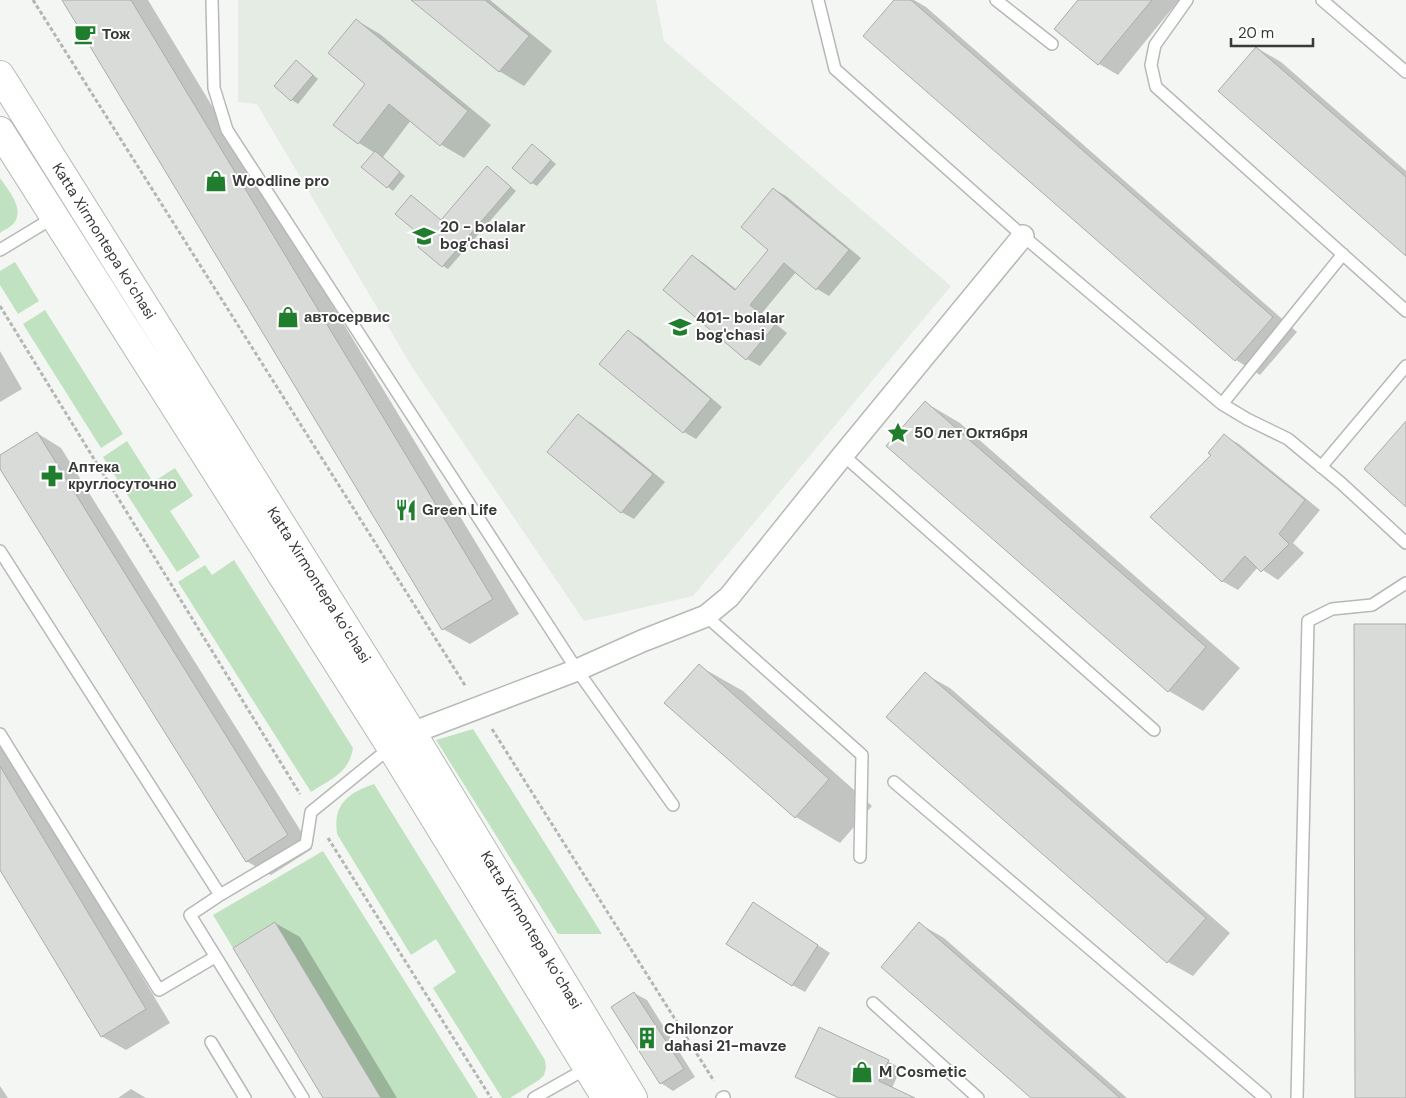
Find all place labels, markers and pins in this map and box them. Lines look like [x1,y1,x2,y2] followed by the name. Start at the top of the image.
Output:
[72,21,98,47] cafe icon: Тож
[102,24,130,44] place label: Тож
[203,168,229,194] shop icon: Woodline pro
[232,171,330,191] place label: Woodline pro
[440,217,526,254] place label: 20 - bolalar bog'chasi
[411,223,437,249] school or university icon: 20 - bolalar bog'chasi
[275,304,301,330] shop icon: автосервис
[304,307,390,327] place label: автосервис
[696,308,785,345] place label: 401- bolalar bog'chasi
[667,314,693,340] school or university icon: 401- bolalar bog'chasi
[885,420,911,446] place icon: 50 лет Октября
[914,423,1028,443] place label: 50 лет Октября
[68,457,177,494] place label: Аптека круглосуточно
[39,463,65,489] pharmacy icon: Аптека круглосуточно
[393,497,419,523] restaurant icon: Green Life
[422,500,497,520] place label: Green Life
[664,1019,787,1056] place label: Chilonzor dahasi 21-mavze
[634,1025,660,1051] building icon: Chilonzor dahasi 21-mavze
[849,1059,875,1085] shop icon: M Cosmetic
[879,1062,967,1082] place label: M Cosmetic

